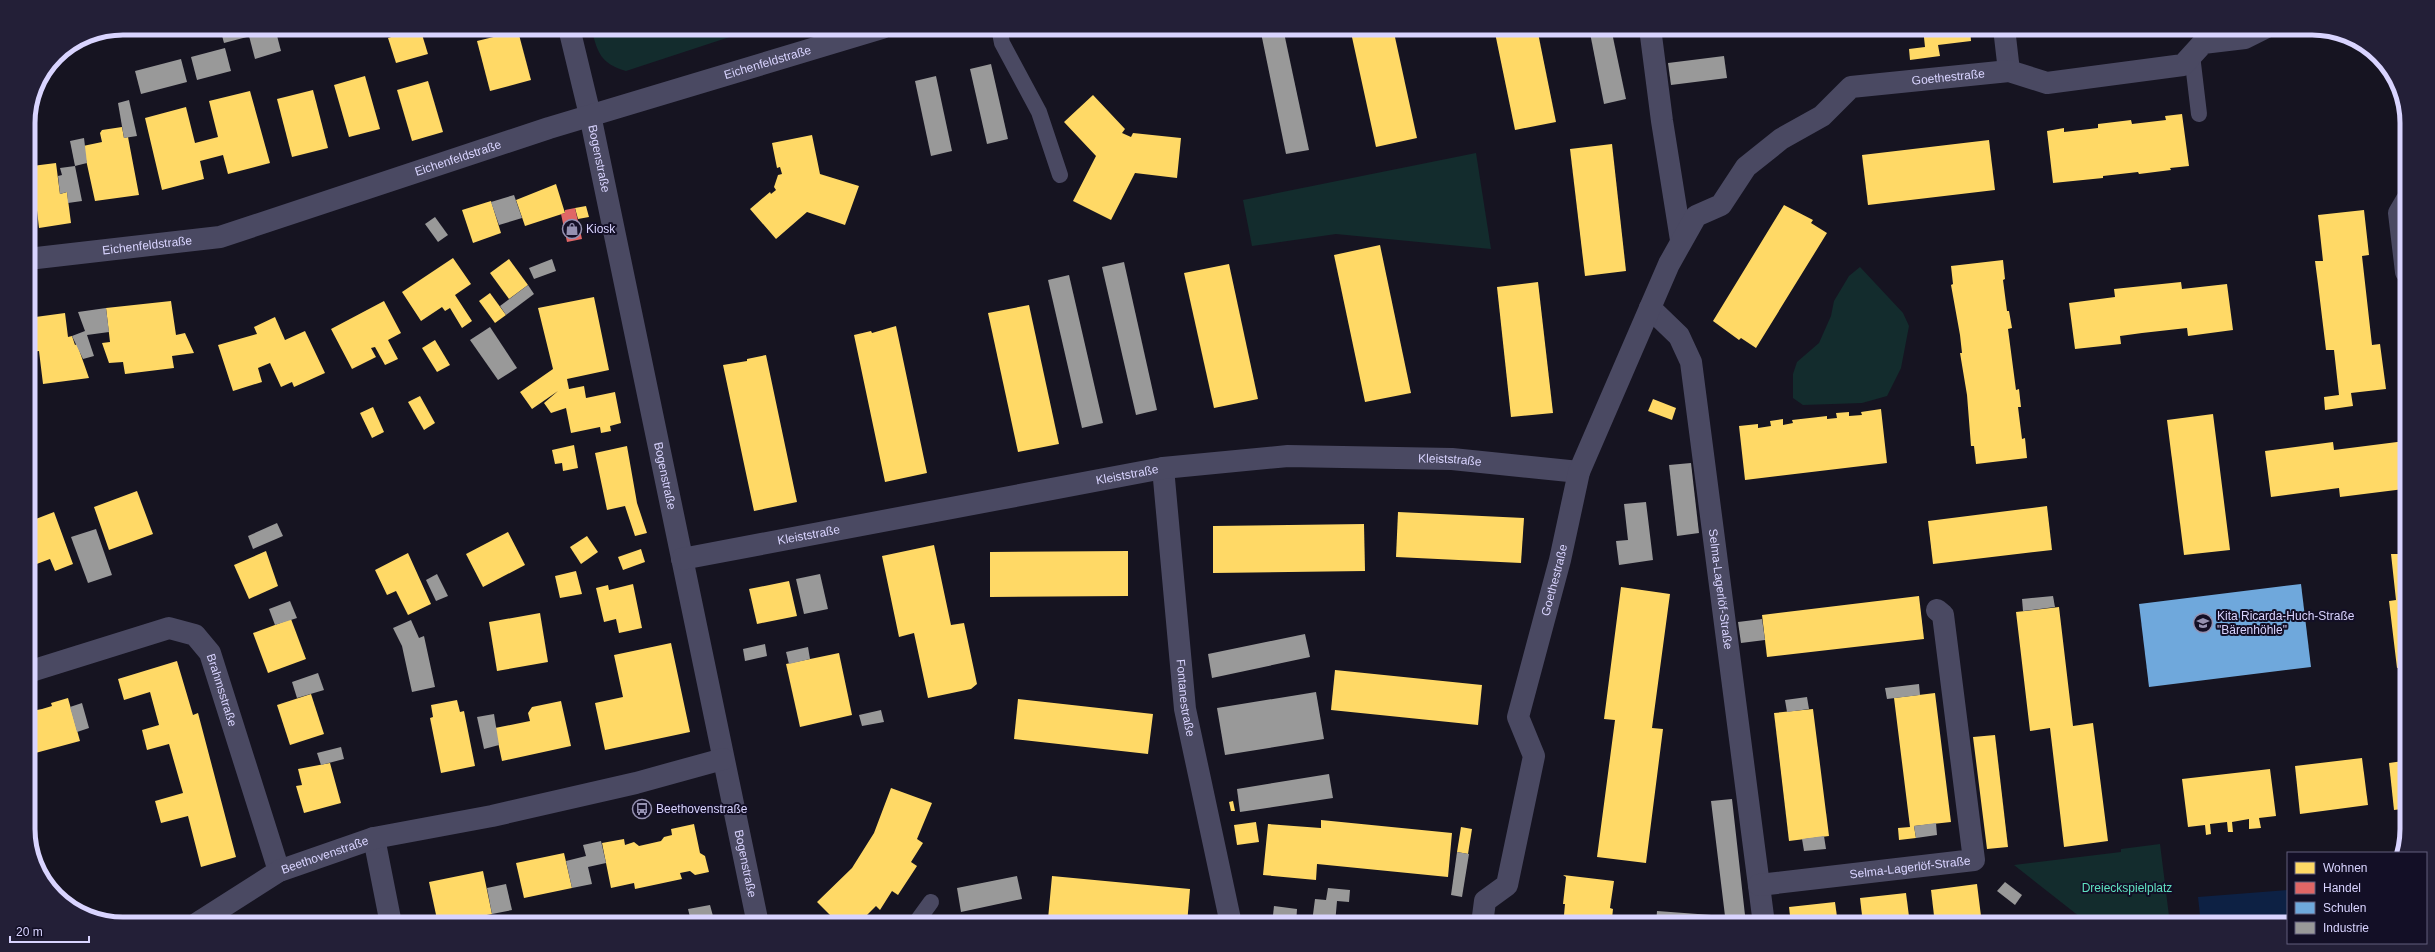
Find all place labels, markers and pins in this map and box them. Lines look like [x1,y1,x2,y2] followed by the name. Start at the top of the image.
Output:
[561,218,583,240] shop icon: Kiosk
[586,222,616,236] place label: Kiosk
[2217,609,2355,637] place label: Kita Ricarda-Huch-Straße "Bärenhöhle"
[2192,612,2214,634] school or university icon: Kita Ricarda-Huch-Straße "Bärenhöhle"
[631,798,653,820] bus stop icon: Beethovenstraße
[656,802,748,816] place label: Beethovenstraße

